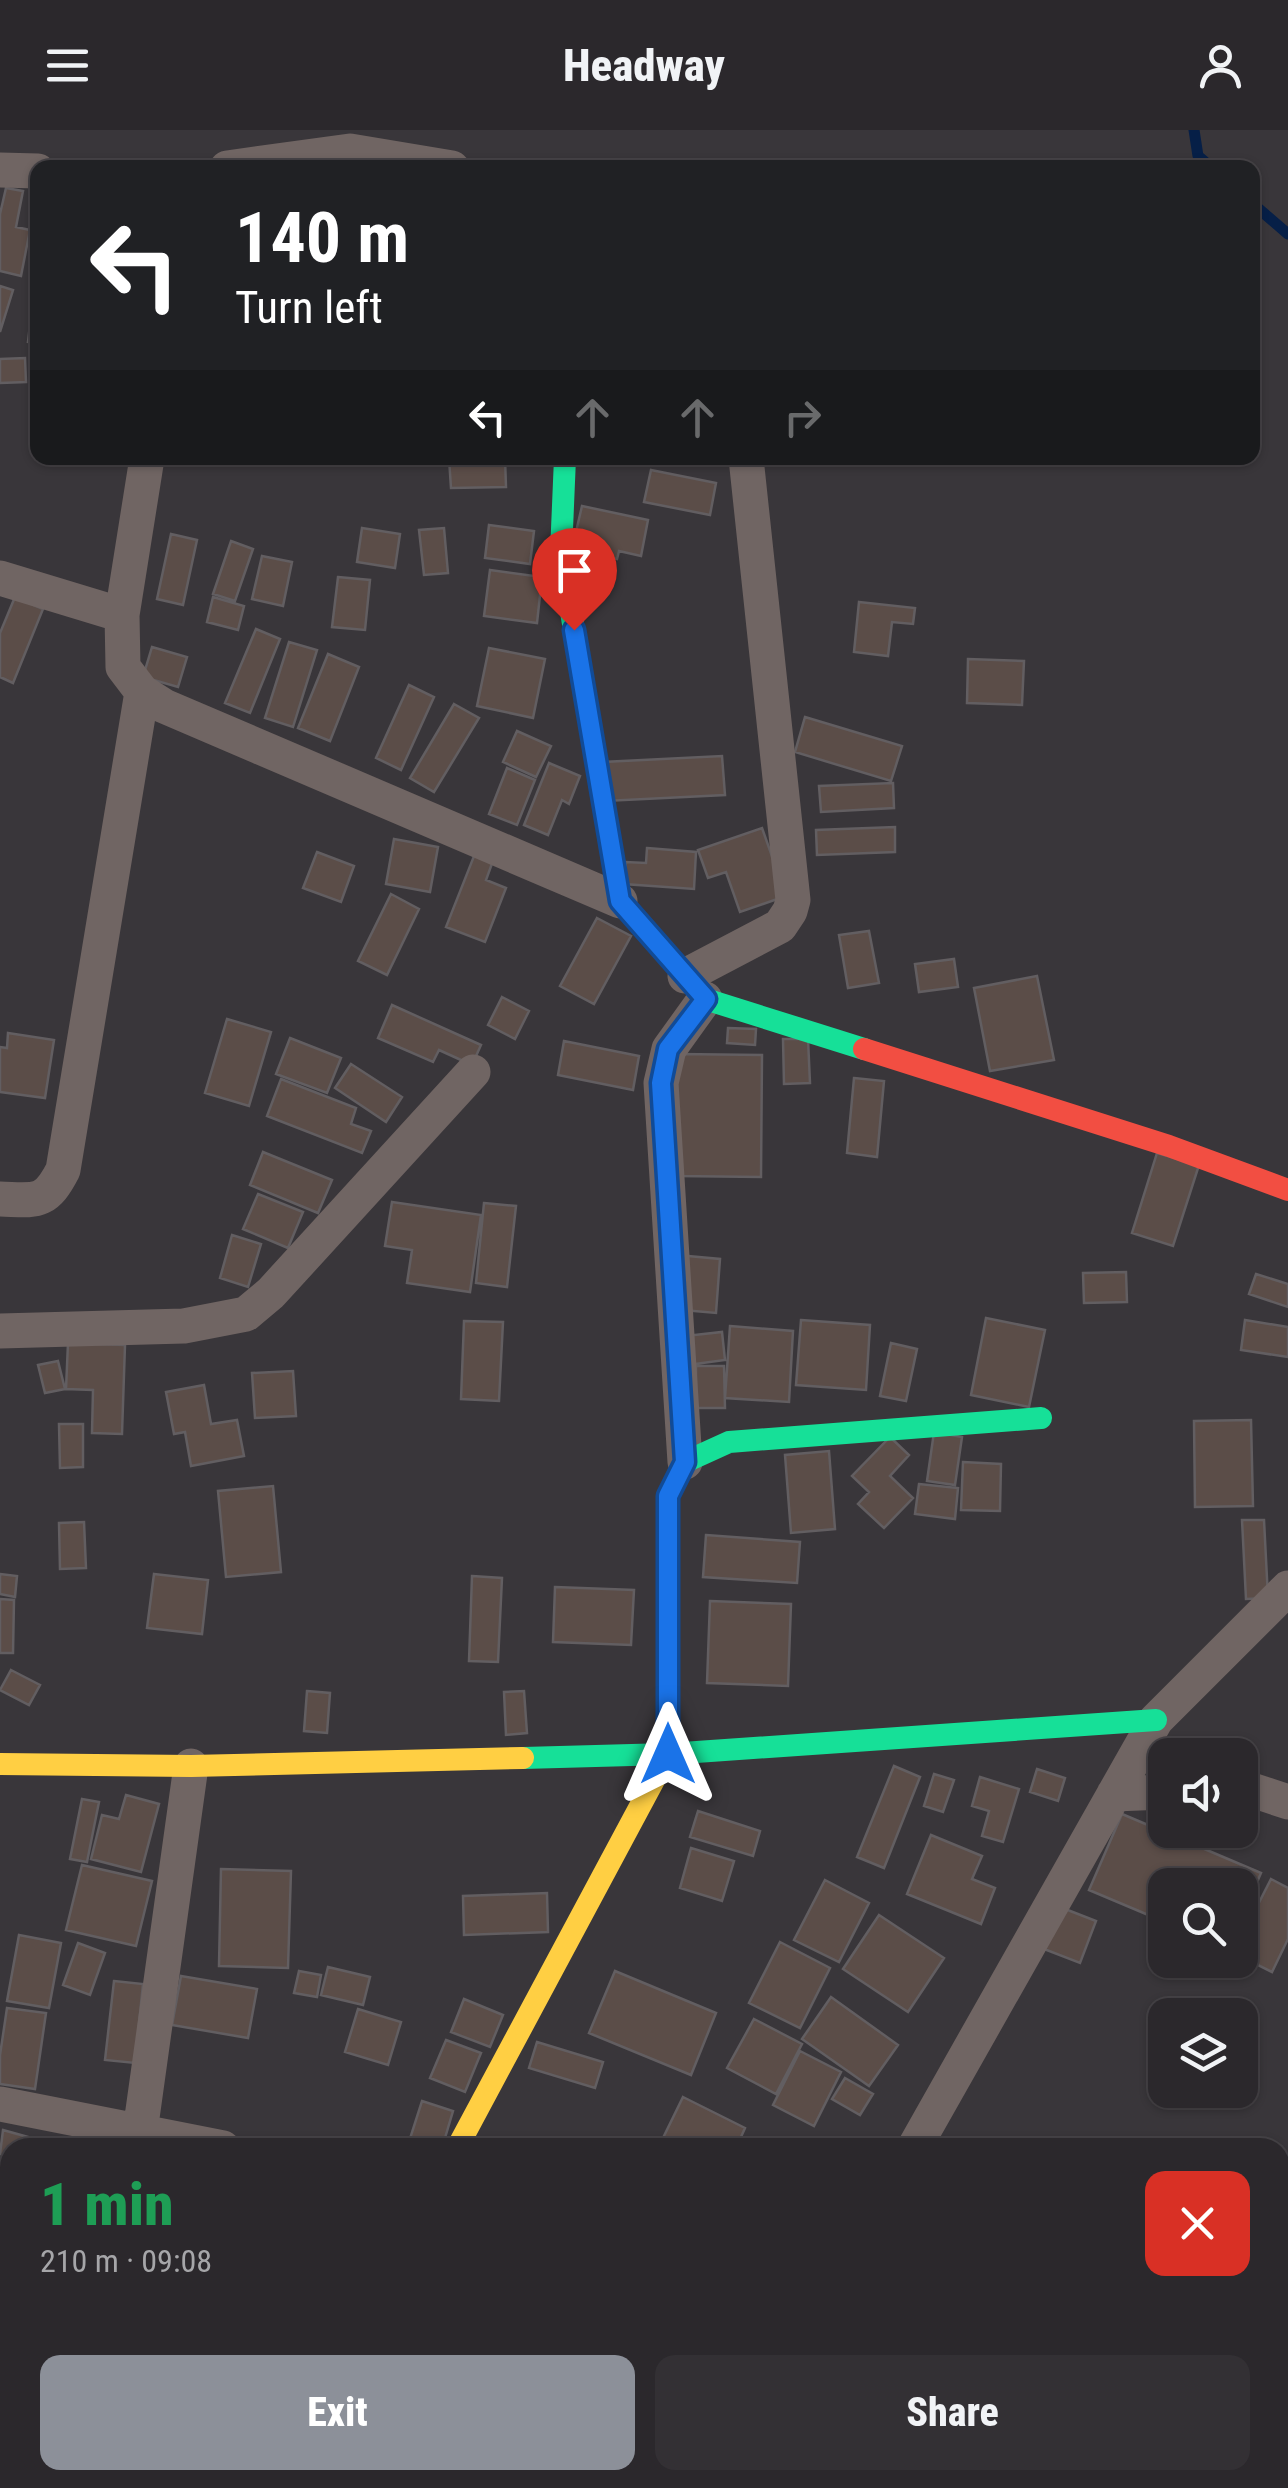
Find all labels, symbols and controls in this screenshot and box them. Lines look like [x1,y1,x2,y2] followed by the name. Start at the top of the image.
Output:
[40,38,95,93] icon: menu
[1193,38,1248,93] icon: person
[563,39,725,92] text: Headway
[235,197,409,279] text: 140 m
[70,200,200,330] icon: left
[235,281,383,334] text: Turn left
[460,390,515,445] icon: left
[565,390,620,445] icon: ahead
[670,390,725,445] icon: ahead
[775,390,830,445] icon: right
[532,528,617,631] pin
[547,543,602,598] icon: arrive
[616,1702,720,1806] position arrow
[1148,1738,1258,2108] map controls
[1148,1738,1258,1848] button: sound
[1148,1868,1258,1978] button: search
[1148,1998,1258,2108] button: layers
[40,2169,174,2240] text: 1 min
[1145,2171,1250,2276] button: close
[40,2242,212,2280] text: 210 m · 09:08
[40,2355,635,2470] button: Exit
[655,2355,1250,2470] button: Share

